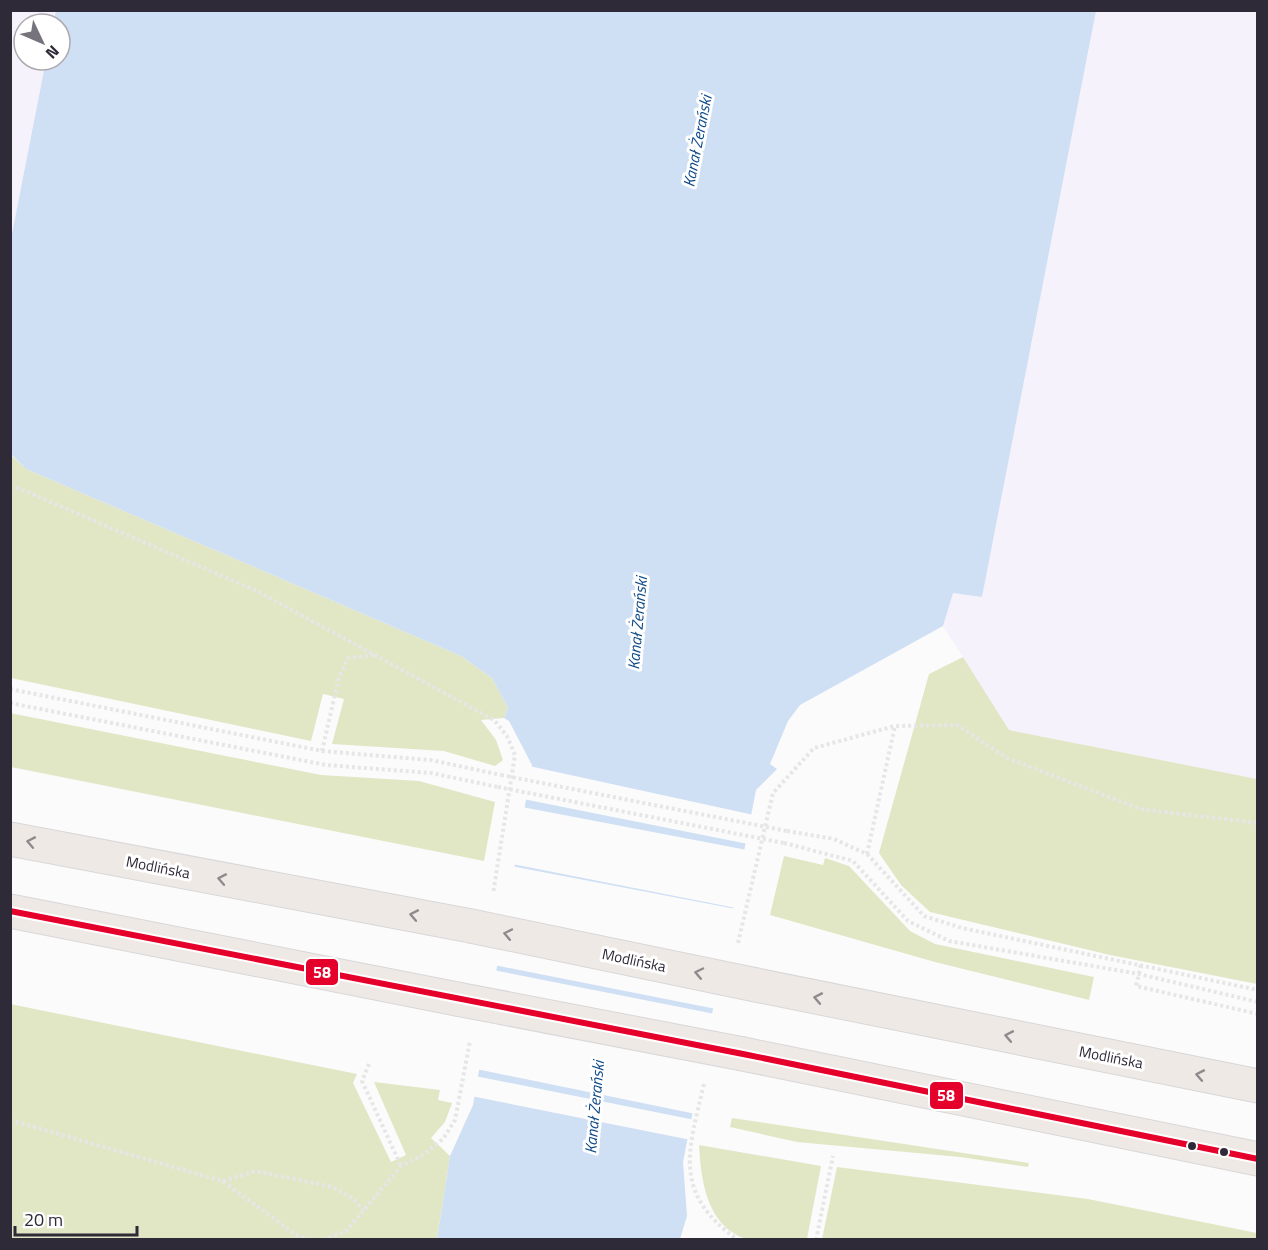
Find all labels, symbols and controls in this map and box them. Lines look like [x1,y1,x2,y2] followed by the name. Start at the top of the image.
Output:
[12,12,72,72] north arrow
[40,40,65,65] text: N
[676,91,718,189] water label: Kanał Żerański
[621,574,653,670] water label: Kanał Żerański
[26,836,36,849] one-way arrow
[124,850,192,885] street label: Modlińska
[217,873,227,886] one-way arrow
[409,910,418,922] one-way arrow
[503,928,513,941] one-way arrow
[600,942,669,978] street label: Modlińska
[305,958,339,986] line badge: 58
[313,960,331,984] text: 58
[694,968,704,981] one-way arrow
[813,992,823,1005] one-way arrow
[1004,1030,1014,1043] one-way arrow
[1077,1040,1145,1075] street label: Modlińska
[578,1058,610,1154] water label: Kanał Żerański
[1195,1069,1205,1082] one-way arrow
[929,1081,964,1110] line badge: 58
[937,1083,955,1107] text: 58
[1186,1140,1198,1152] unlabelled marker
[1218,1146,1230,1158] unlabelled marker
[15,1199,136,1237] scale bar
[24,1206,63,1233] text: 20 m

